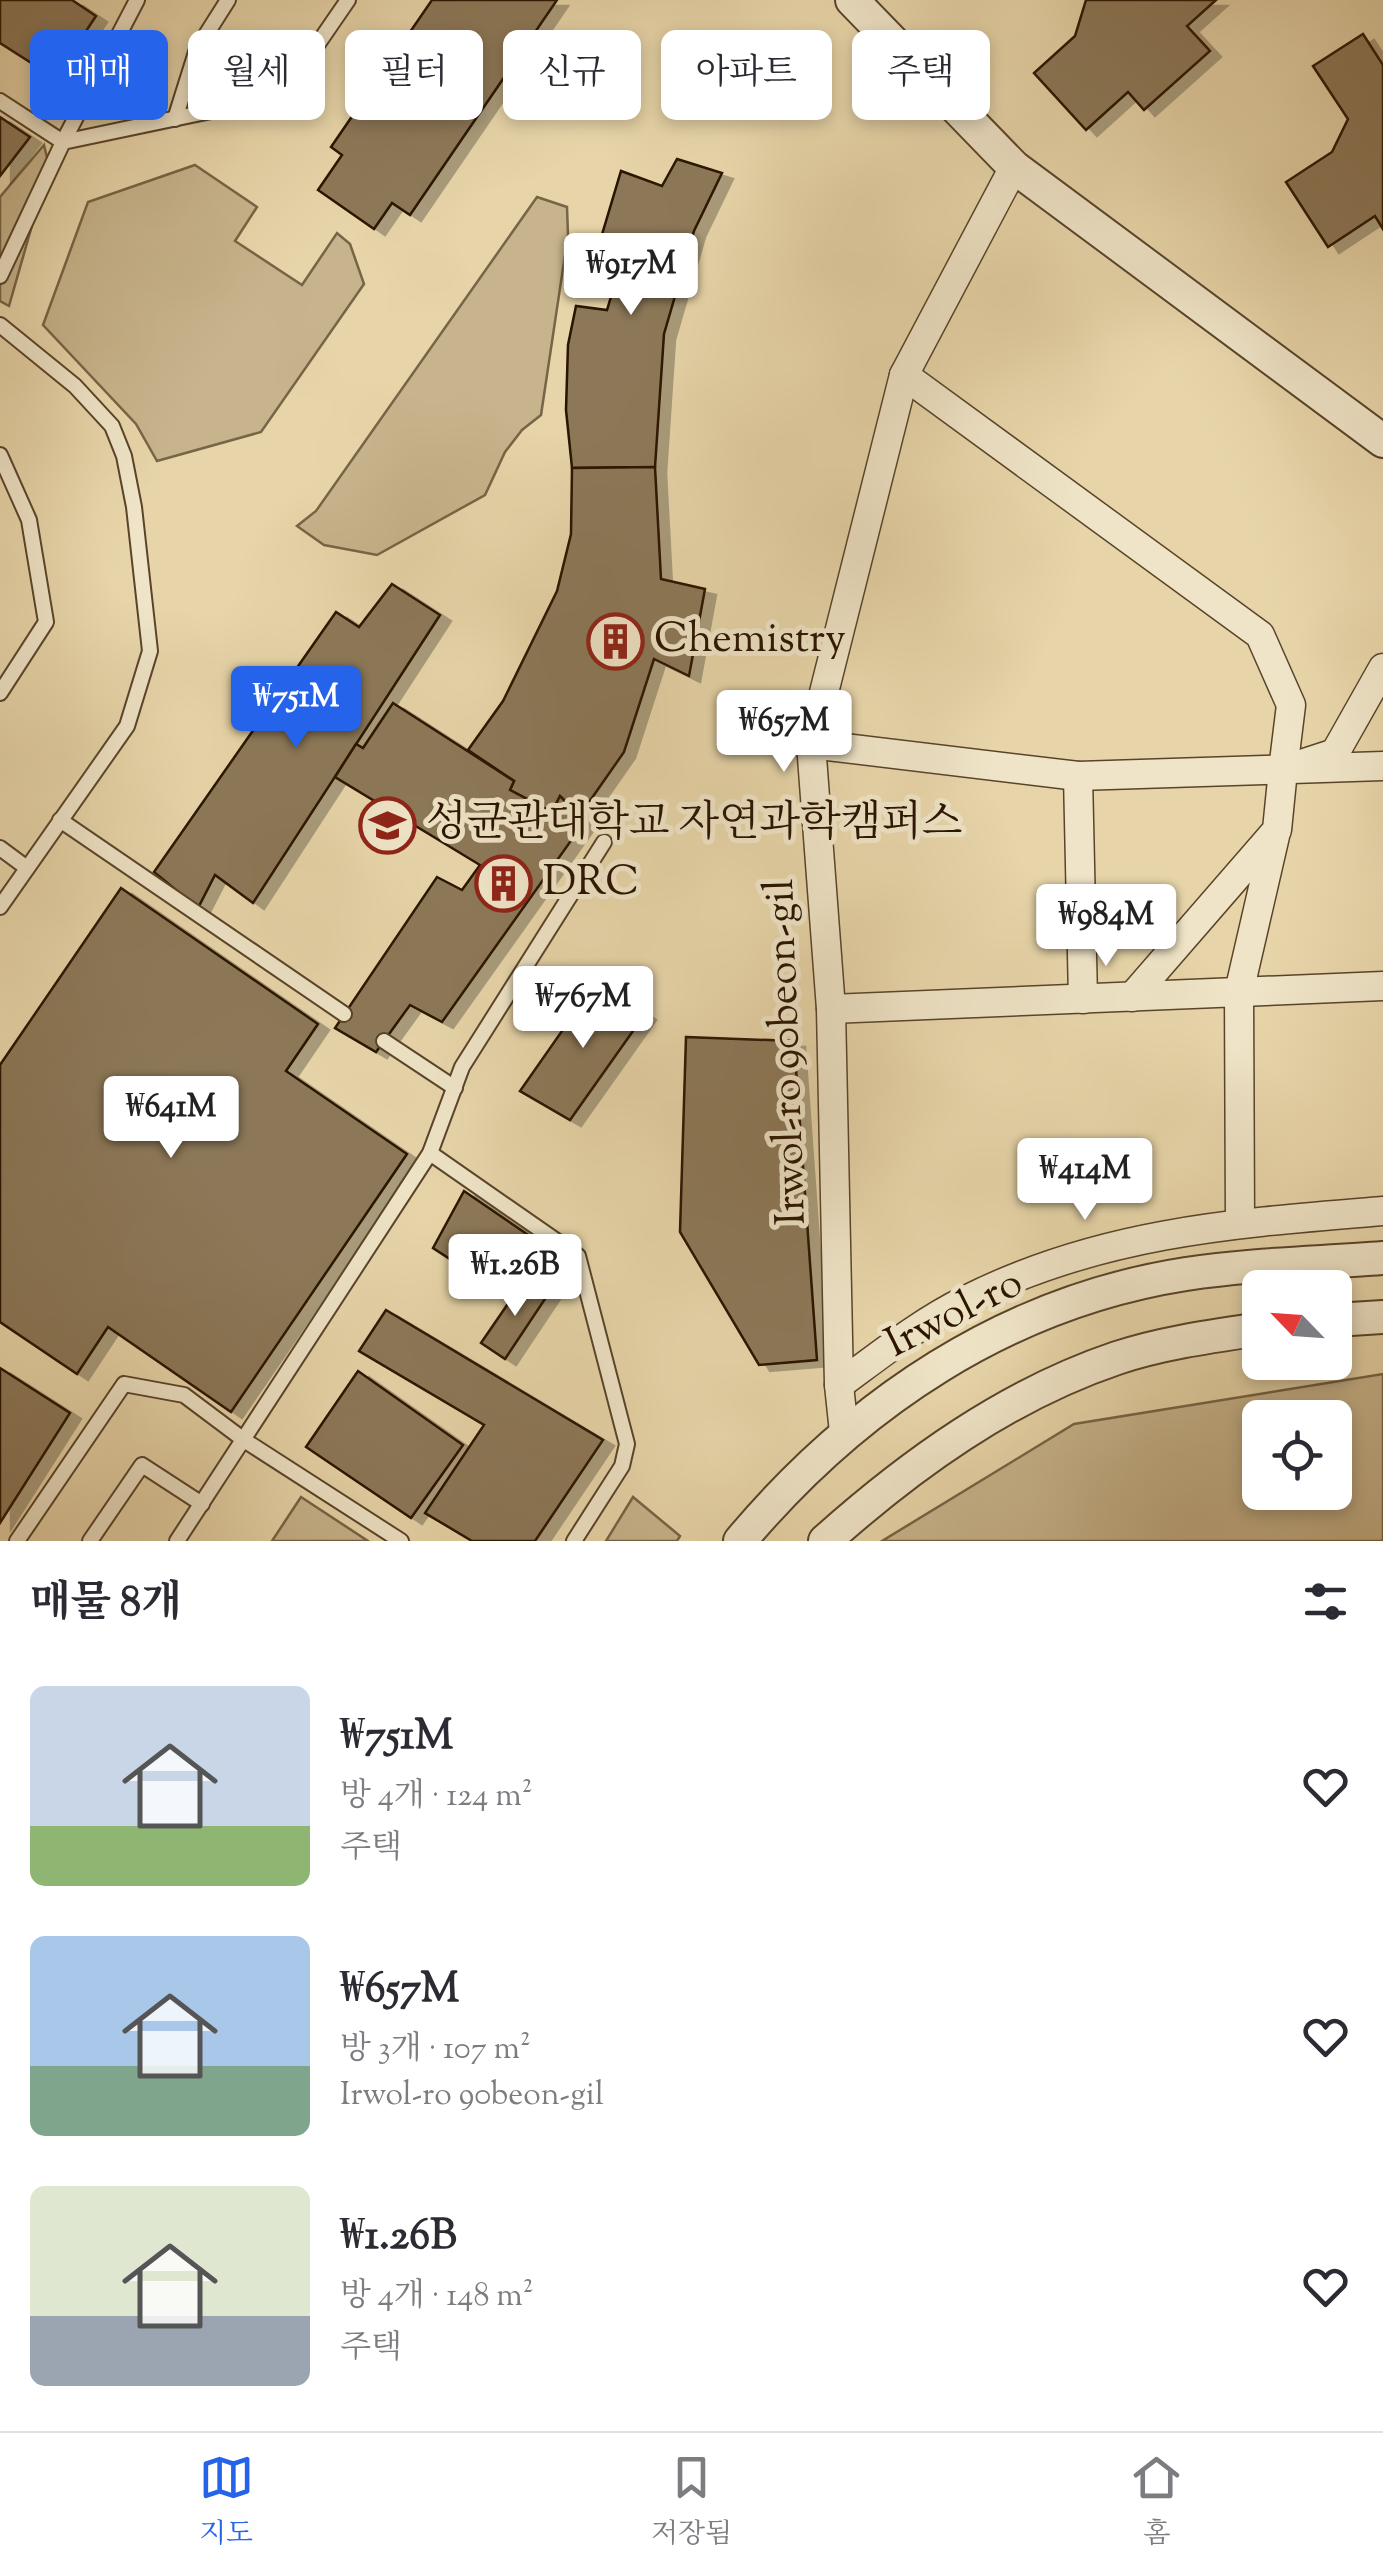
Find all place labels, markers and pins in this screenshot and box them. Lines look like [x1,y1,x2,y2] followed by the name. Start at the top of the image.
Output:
[561,233,701,318] pin: ₩917M
[585,611,645,671] building icon: Chemistry
[654,611,846,671] place label: Chemistry
[226,666,366,751] pin: ₩751M
[714,690,854,775] pin: ₩657M
[357,795,417,855] school or university icon: 성균관대학교 자연과학캠퍼스
[426,795,962,855] place label: 성균관대학교 자연과학캠퍼스
[474,854,534,914] building icon: DRC
[543,854,639,914] place label: DRC
[1036,884,1176,969] pin: ₩984M
[513,966,653,1051] pin: ₩767M
[101,1076,241,1161] pin: ₩641M
[1015,1138,1155,1223] pin: ₩414M
[434,1234,596,1319] pin: ₩1.26B

